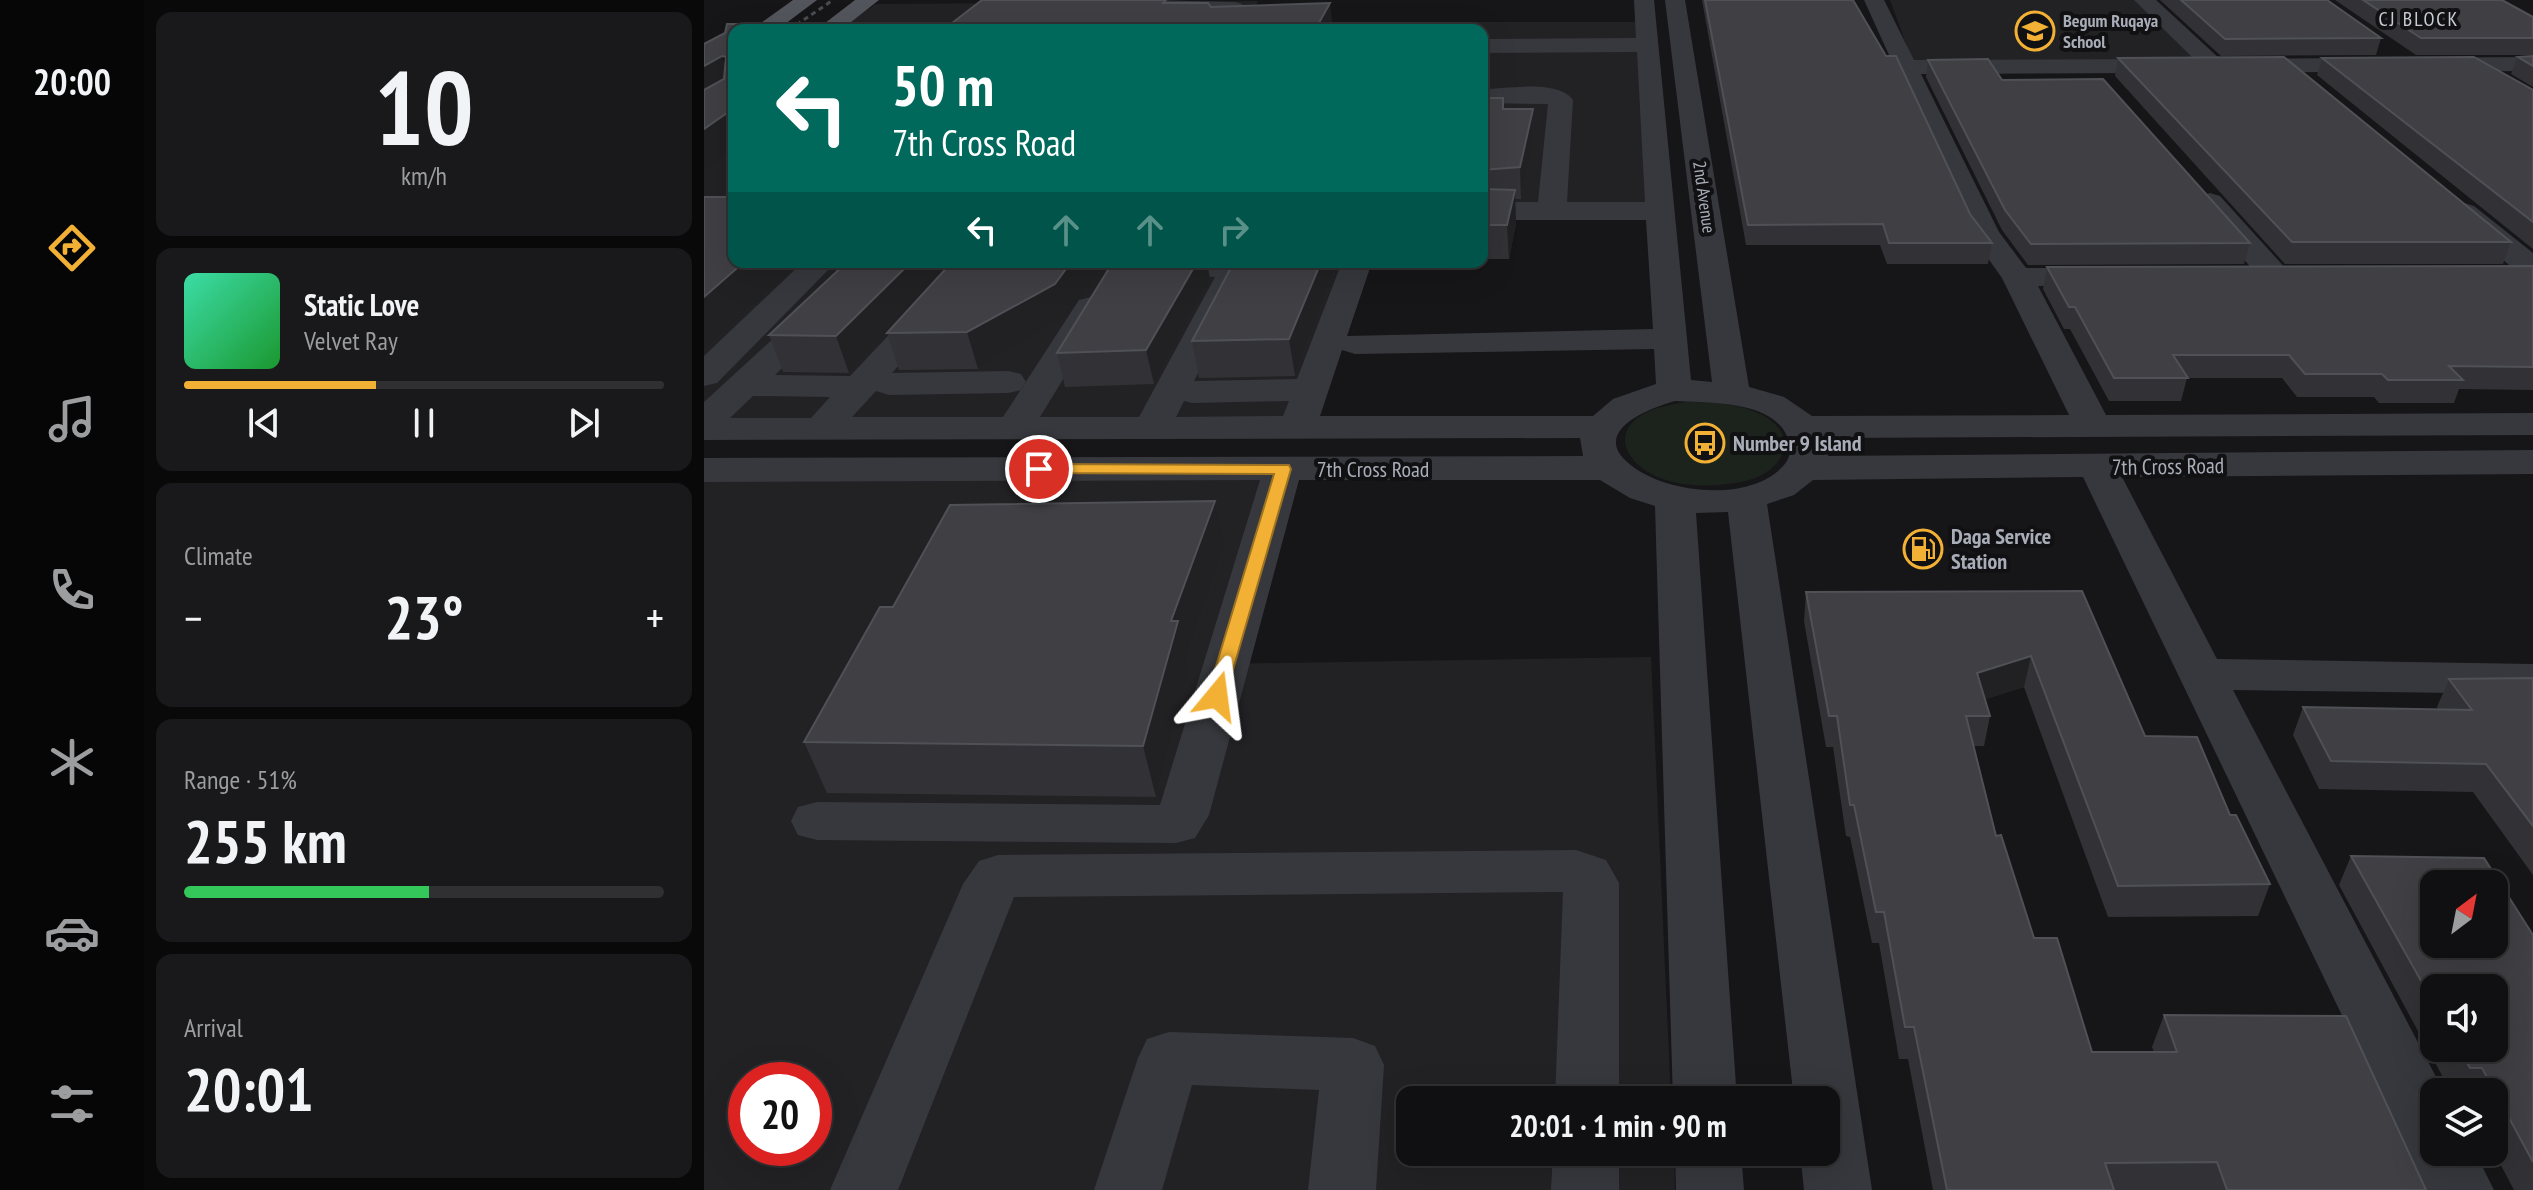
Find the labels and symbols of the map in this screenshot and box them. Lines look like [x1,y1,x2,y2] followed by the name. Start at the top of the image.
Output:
[2379,6,2459,32] district label: CJ BLOCK
[2063,9,2158,53] place label: Begum Ruqaya School
[2014,10,2056,52] school or university icon: Begum Ruqaya School
[1688,159,1721,235] street label: 2nd Avenue
[1684,422,1726,464] bus stop icon: Number 9 Island
[1733,429,1862,457] place label: Number 9 Island
[1005,435,1073,503] pin
[2112,451,2224,481] street label: 7th Cross Road
[1317,455,1429,483] street label: 7th Cross Road
[1951,522,2051,575] place label: Daga Service Station
[1902,528,1944,570] fuel station icon: Daga Service Station
[1175,654,1259,738] position arrow
[2420,870,2508,958] north arrow
[728,1062,832,1166] speed limit sign: 20

